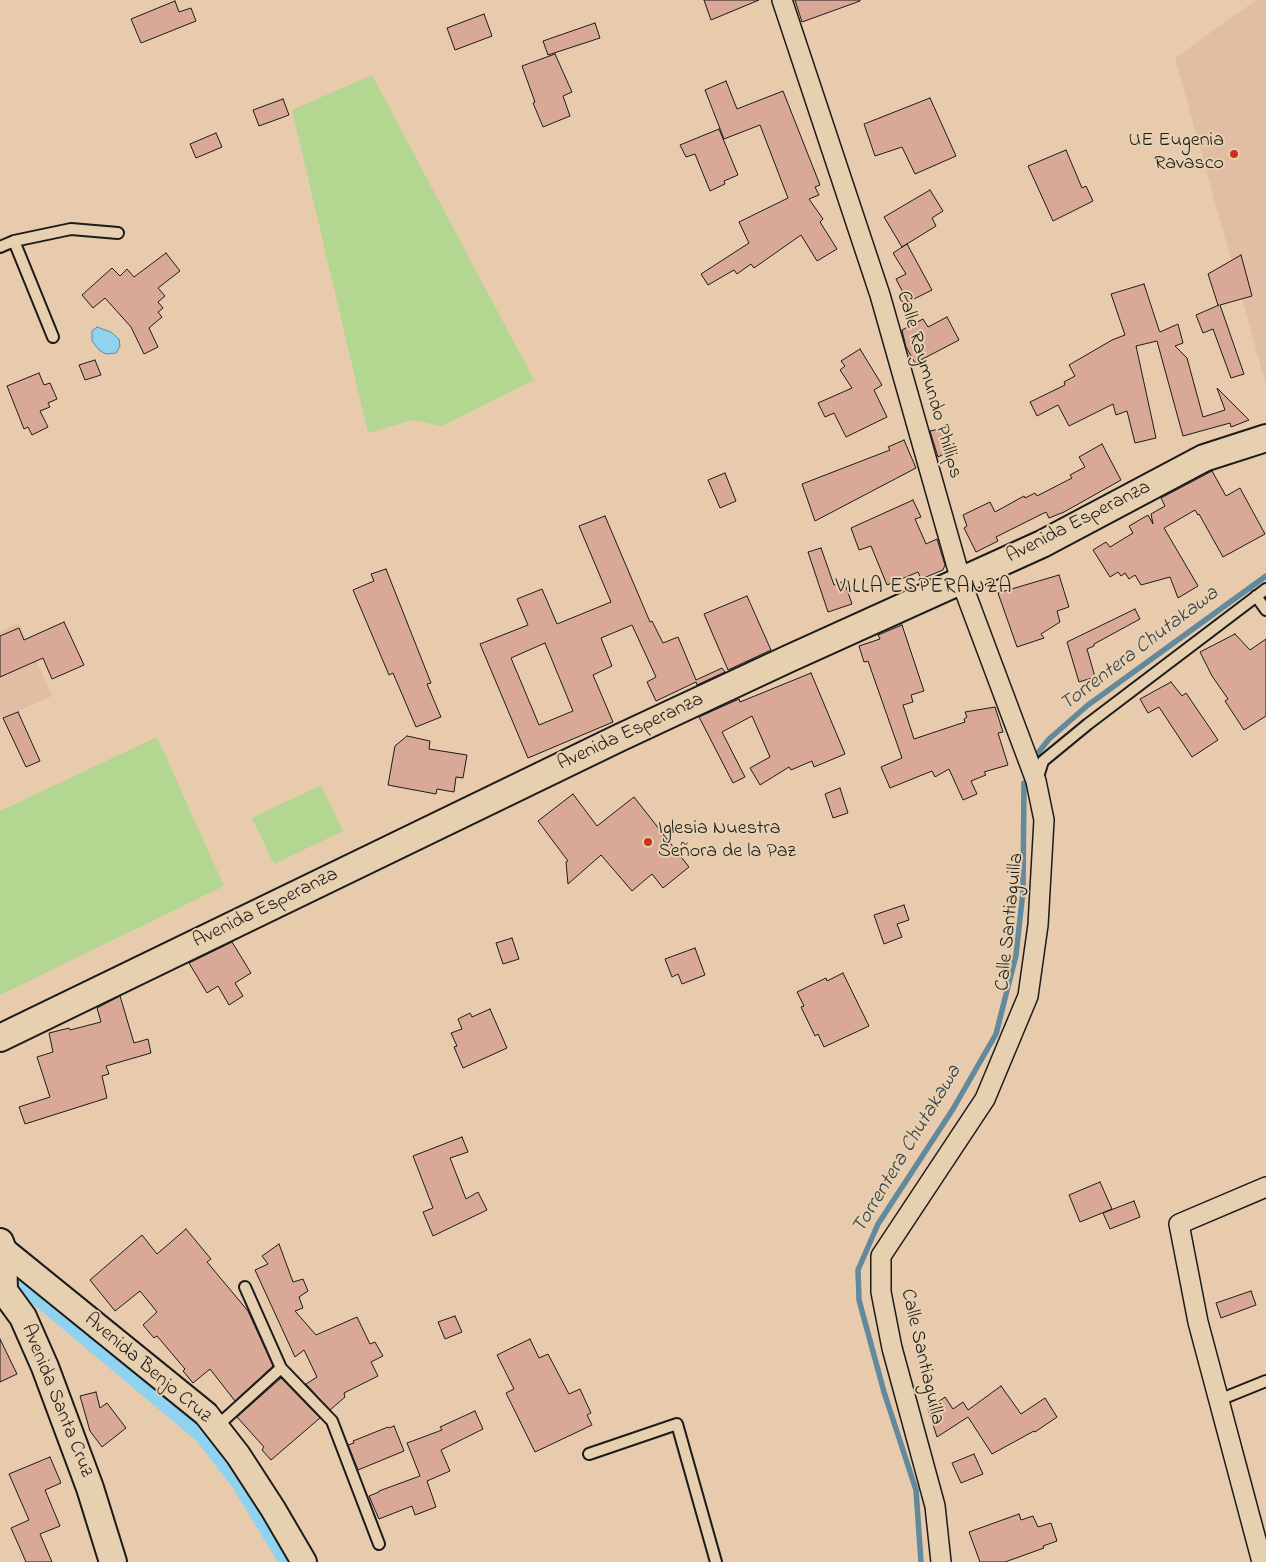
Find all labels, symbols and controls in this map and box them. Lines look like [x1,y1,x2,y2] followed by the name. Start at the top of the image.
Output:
[1129,130,1224,177] place label: UE Eugenia Ravasco
[1228,148,1240,160] marker: UE Eugenia Ravasco
[890,289,966,481] street label: Calle Raymundo Phillips
[1003,476,1155,570] street label: Avenida Esperanza
[834,576,1014,602] district label: VILLA ESPERANZA
[1056,582,1224,718] water label: Torrentera Chutakawa
[554,689,708,777] street label: Avenida Esperanza
[658,818,796,865] place label: Iglesia Nuestra Señora de la Paz
[642,836,654,848] marker: Iglesia Nuestra Señora de la Paz
[992,852,1030,992] street label: Calle Santiaguilla
[190,864,342,954] street label: Avenida Esperanza
[848,1061,968,1239] water label: Torrentera Chutakawa
[894,1287,948,1427] street label: Calle Santiaguilla
[78,1309,216,1429] street label: Avenida Benjo Cruz
[14,1321,98,1481] street label: Avenida Santa Cruz

